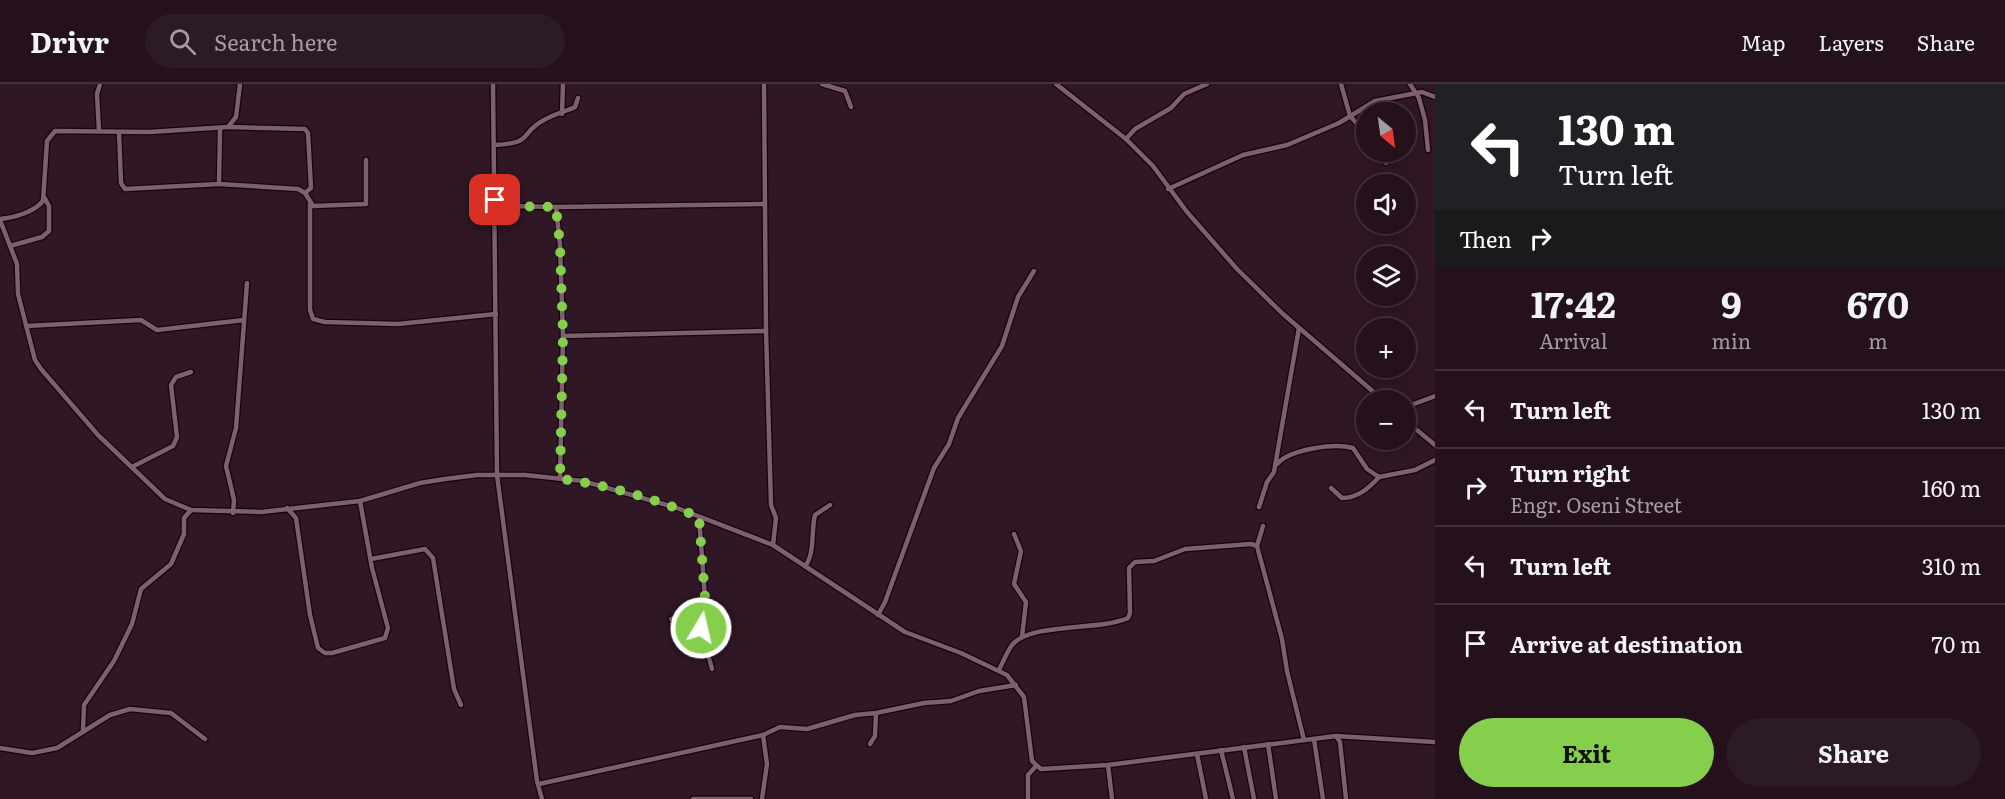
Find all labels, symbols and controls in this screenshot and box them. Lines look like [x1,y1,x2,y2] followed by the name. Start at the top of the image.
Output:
[145,14,565,68] search box
[30,20,109,62] text: Drivr
[166,25,199,58] icon: search
[214,25,337,58] text: Search here
[1741,26,1786,57] text: Map
[1819,26,1884,57] text: Layers
[1917,26,1975,57] text: Share
[1558,96,1675,158] text: 130 m
[1356,102,1416,162] north arrow
[1356,102,1416,450] map controls
[1459,108,1537,186] icon: left
[1558,153,1673,193] text: Turn left
[469,174,520,225] pin
[1356,174,1416,234] button: sound
[478,183,511,216] icon: arrive
[1459,222,1512,255] text: Then
[1524,222,1557,255] icon: right
[1356,246,1416,306] button: layers
[1531,276,1616,329] text: 17:42
[1721,276,1742,329] text: 9
[1847,276,1909,329] text: 670
[1356,318,1416,378] button: +
[1539,325,1607,355] text: Arrival
[1712,325,1751,355] text: min
[1868,325,1888,355] text: m
[1356,390,1416,450] button: −
[1459,393,1492,426] icon: left
[1510,393,1611,426] text: Turn left
[1922,393,1981,426] text: 130 m
[1510,456,1630,489] text: Turn right
[1459,471,1492,504] icon: right
[1922,471,1981,504] text: 160 m
[1510,489,1682,519] text: Engr. Oseni Street
[1459,549,1492,582] icon: left
[1510,549,1611,582] text: Turn left
[1922,549,1981,582] text: 310 m
[669,596,733,660] position arrow
[1459,627,1492,660] icon: arrive
[1510,627,1743,660] text: Arrive at destination
[1931,627,1981,660] text: 70 m
[1459,718,1714,787] button: Exit
[1726,718,1981,787] button: Share

